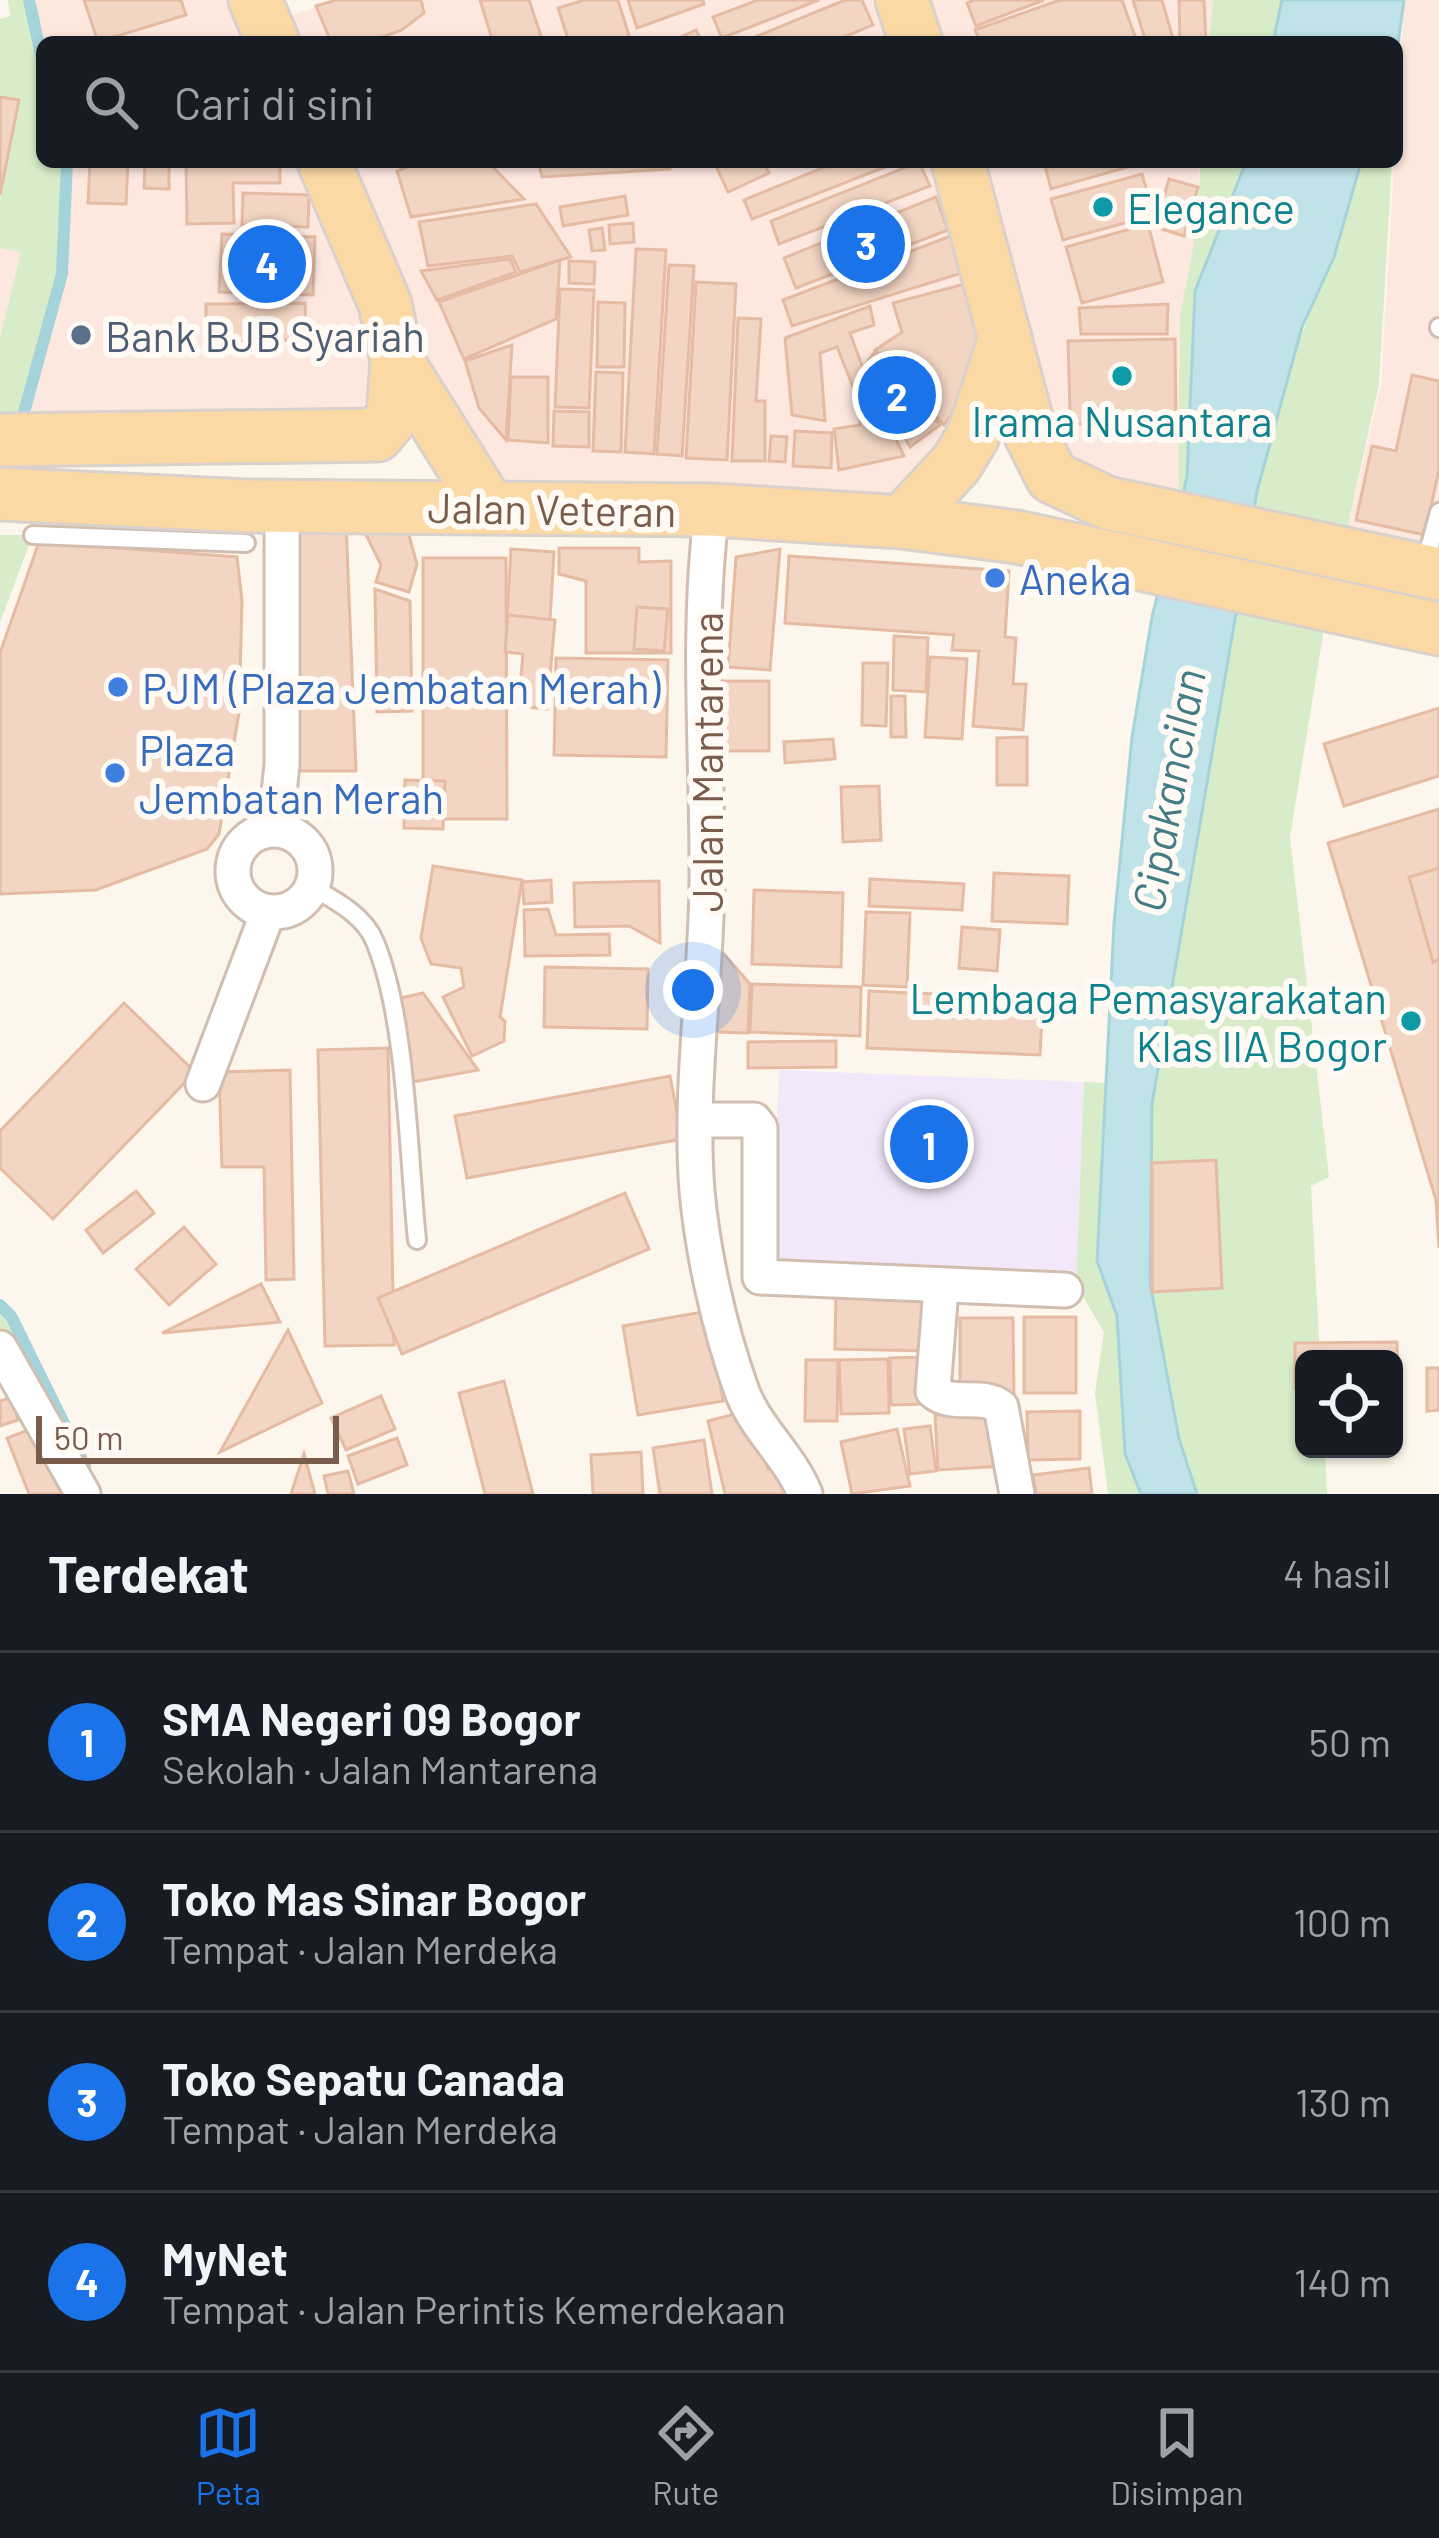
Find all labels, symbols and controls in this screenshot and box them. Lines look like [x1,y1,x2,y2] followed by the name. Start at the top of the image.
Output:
[36,36,1403,168] search box
[78,69,144,135] icon: search
[174,75,375,129] text: Cari di sini
[1127,182,1295,233] place label: Elegance
[1090,194,1116,220] marker: Elegance
[827,199,905,289] pin: 3
[228,219,306,309] pin: 4
[105,310,425,361] place label: Bank BJB Syariah
[68,322,94,348] marker: Bank BJB Syariah
[858,350,936,440] pin: 2
[1109,363,1135,389] marker: Irama Nusantara
[972,395,1272,445] place label: Irama Nusantara
[427,481,677,535] street label: Jalan Veteran
[1019,553,1131,603] place label: Aneka
[982,565,1008,591] marker: Aneka
[681,612,731,912] street label: Jalan Mantarena
[142,662,662,712] place label: PJM (Plaza Jembatan Merah)
[1119,665,1215,915] water label: Cipakancilan
[105,674,131,700] marker: PJM (Plaza Jembatan Merah)
[139,724,444,822] place label: Plaza Jembatan Merah
[102,760,128,786] marker: Plaza Jembatan Merah
[663,960,723,1020] your location
[909,972,1387,1071] place label: Lembaga Pemasyarakatan Klas IIA Bogor
[1398,1008,1424,1034] marker: Lembaga Pemasyarakatan Klas IIA Bogor
[890,1099,968,1189] pin: 1
[1295,1350,1403,1458] map controls
[1295,1350,1403,1458] button: locate
[36,1410,339,1463] scale bar
[54,1417,124,1457] text: 50 m
[48,1542,249,1603] text: Terdekat
[1283,1549,1391,1596] text: 4 hasil
[162,1691,581,1745] text: SMA Negeri 09 Bogor
[80,1718,94,1765] text: 1
[1309,1718,1391,1765] text: 50 m
[162,1745,598,1792] text: Sekolah · Jalan Mantarena
[162,1871,586,1925] text: Toko Mas Sinar Bogor
[76,1898,98,1945] text: 2
[1293,1898,1391,1945] text: 100 m
[162,1925,558,1972] text: Tempat · Jalan Merdeka
[162,2051,565,2105] text: Toko Sepatu Canada
[76,2078,98,2125] text: 3
[1295,2078,1391,2125] text: 130 m
[162,2105,558,2152] text: Tempat · Jalan Merdeka
[162,2231,288,2285] text: MyNet
[75,2258,99,2305] text: 4
[1294,2258,1391,2305] text: 140 m
[162,2285,786,2332] text: Tempat · Jalan Perintis Kemerdekaan
[195,2400,261,2512] tab: Peta
[652,2400,719,2512] tab: Rute
[1110,2400,1244,2512] tab: Disimpan

